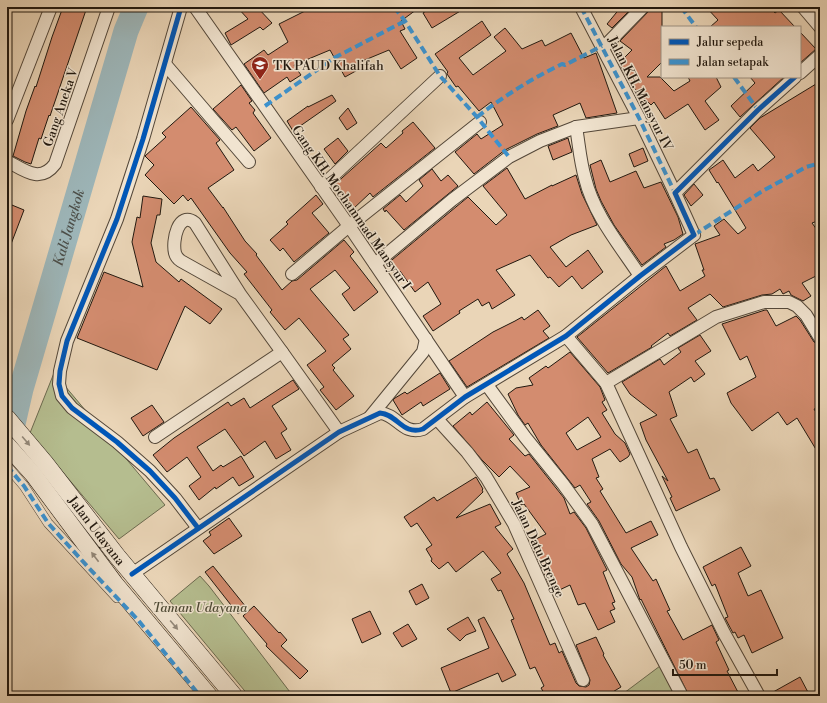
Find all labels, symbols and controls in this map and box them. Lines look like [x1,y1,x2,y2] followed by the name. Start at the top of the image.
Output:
[661,26,801,78] legend
[604,33,676,154] street label: Jalan KH. Mansyur IV
[696,35,764,50] text: Jalur sepeda
[250,55,270,80] school or university icon: TK PAUD Khalifah
[696,55,769,70] text: Jalan setapak
[273,58,384,74] place label: TK PAUD Khalifah
[40,65,82,149] street label: Gang Aneka V
[288,122,414,293] street label: Gang KH. Mochammad Mansyur I
[50,187,89,268] water label: Kali Jangkok
[22,435,31,446] one-way arrow
[64,492,129,569] street label: Jalan Udayana
[508,496,568,600] street label: Jalan Datu Brenge
[91,552,99,563] one-way arrow
[153,600,248,616] park label: Taman Udayana
[170,620,179,630] one-way arrow
[673,651,777,677] scale bar
[679,658,707,673] text: 50 m

